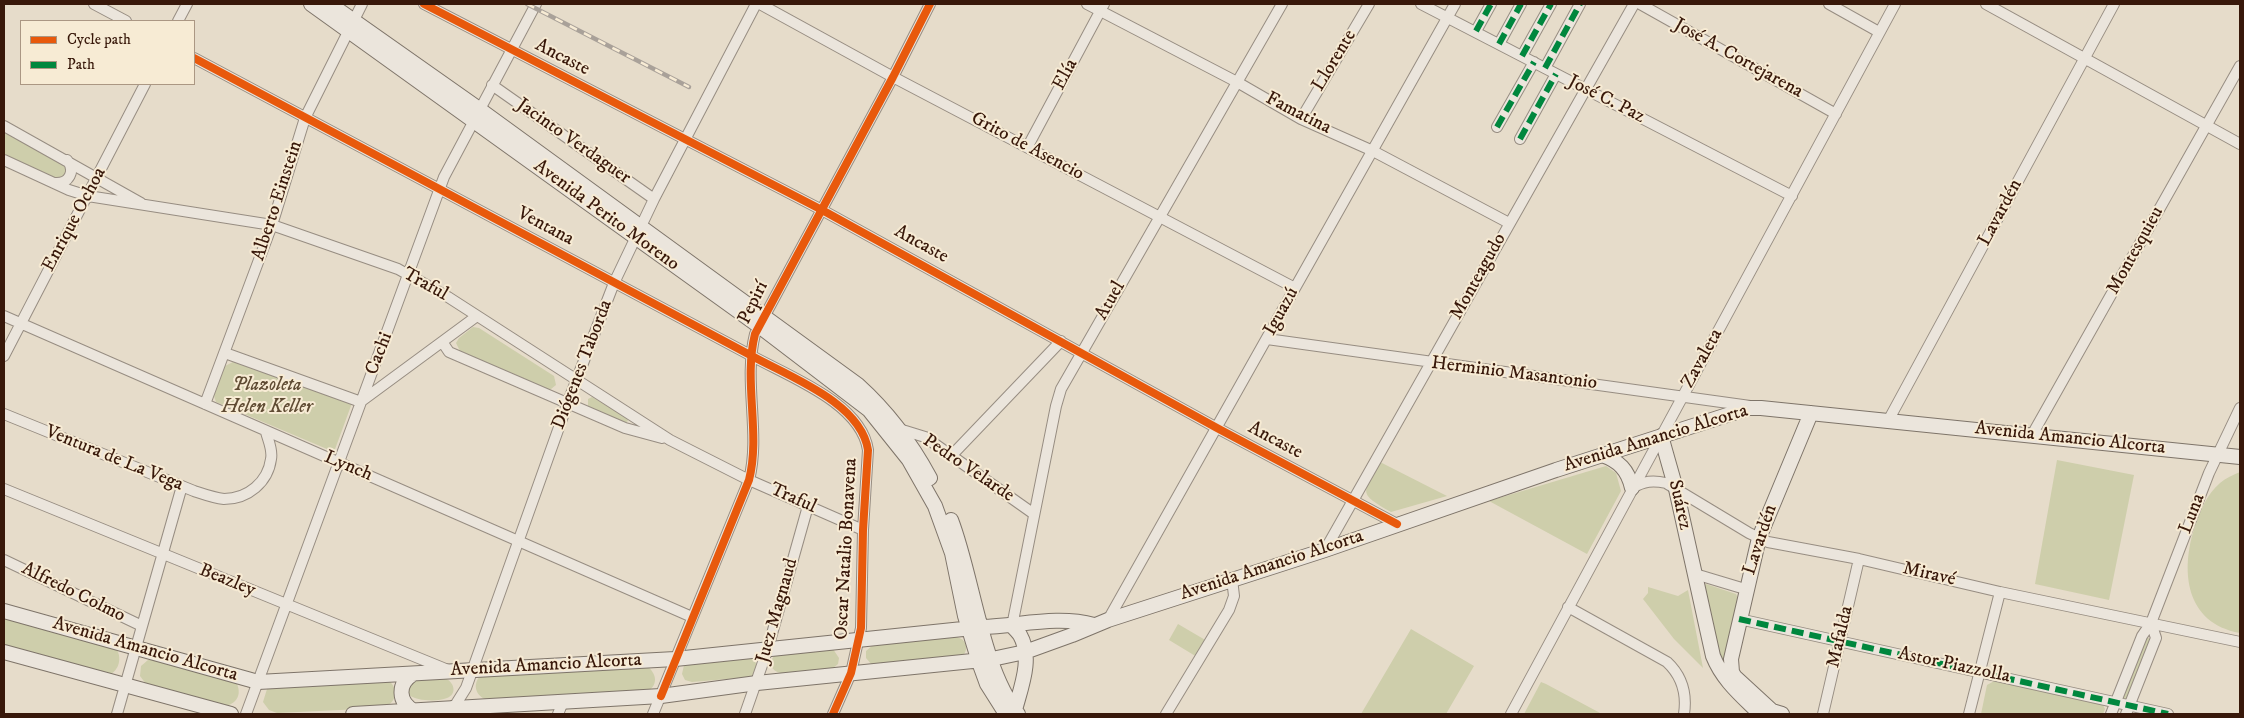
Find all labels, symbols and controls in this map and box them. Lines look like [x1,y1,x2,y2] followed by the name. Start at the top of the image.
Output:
[1669,14,1807,104] street label: José A. Cortejarena
[20,20,195,85] legend
[1308,26,1362,96] street label: Llorente
[67,30,131,49] text: Cycle path
[531,35,593,81] street label: Ancaste
[67,55,95,74] text: Path
[1048,55,1084,95] street label: Elía
[1564,71,1648,129] street label: José C. Paz
[1261,88,1335,140] street label: Famatina
[511,94,635,190] street label: Jacinto Verdaguer
[967,108,1087,186] street label: Grito de Asencio
[248,138,308,264] street label: Alberto Einstein
[529,155,683,277] street label: Avenida Perito Moreno
[38,164,112,276] street label: Enrique Ochoa
[1974,176,2028,250] street label: Lavardén
[513,203,577,251] street label: Ventana
[2103,203,2169,299] street label: Montesquieu
[890,221,952,269] street label: Ancaste
[1446,230,1512,324] street label: Monteagudo
[398,263,452,307] street label: Traful
[734,278,774,328] street label: Pepirí
[1091,278,1131,324] street label: Atuel
[1259,284,1305,340] street label: Iguazú
[548,297,618,433] street label: Diógenes Taborda
[1677,325,1729,393] street label: Zavaleta
[362,329,398,379] street label: Cachi
[1430,353,1598,395] street label: Herminio Masantonio
[222,375,312,419] park label: Plazoleta Helen Keller
[1561,400,1751,478] street label: Avenida Amancio Alcorta
[1244,417,1306,465] street label: Ancaste
[1974,418,2166,460] street label: Avenida Amancio Alcorta
[42,421,186,497] street label: Ventura de La Vega
[918,430,1018,508] street label: Pedro Velarde
[320,447,376,487] street label: Lynch
[831,458,863,640] street label: Oscar Natalio Bonavena
[1662,478,1696,532] street label: Suárez
[766,479,820,519] street label: Traful
[2175,491,2211,537] street label: Luna
[1739,502,1783,578] street label: Lavardén
[1177,526,1367,606] street label: Avenida Amancio Alcorta
[752,556,804,666] street label: Juez Magnaud
[17,558,129,628] street label: Alfredo Colmo
[1900,558,1958,592] street label: Miravé
[196,559,258,603] street label: Beazley
[1823,604,1859,670] street label: Mafalda
[50,613,240,687] street label: Avenida Amancio Alcorta
[1896,643,2012,689] street label: Astor Piazzolla
[450,650,642,682] street label: Avenida Amancio Alcorta

